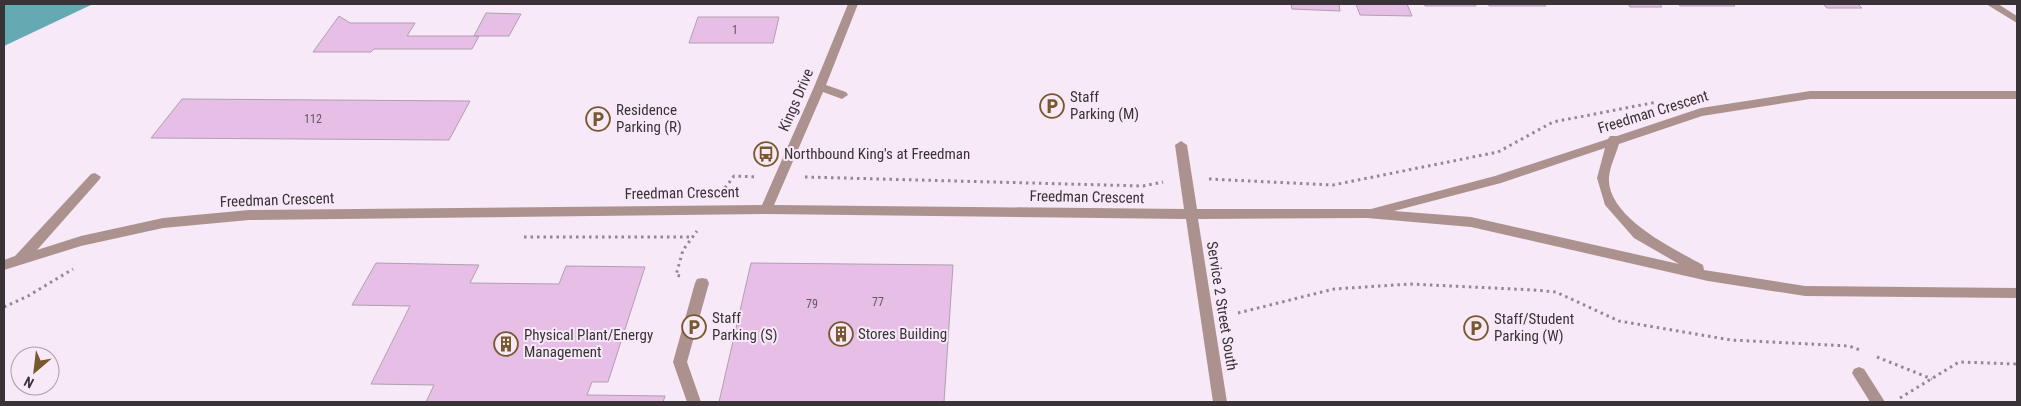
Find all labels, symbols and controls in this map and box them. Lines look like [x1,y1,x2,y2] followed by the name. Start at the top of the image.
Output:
[732,23,738,37] house number: 1
[775,66,817,134] street label: Kings Drive
[1596,87,1710,137] street label: Freedman Crescent
[1070,88,1139,123] place label: Staff Parking (M)
[1039,93,1065,119] parking icon: Staff Parking (M)
[616,101,682,136] place label: Residence Parking (R)
[585,106,611,132] parking icon: Residence Parking (R)
[304,112,322,126] house number: 112
[753,141,779,167] bus stop icon: Northbound King's at Freedman
[784,145,970,163] place label: Northbound King's at Freedman
[625,183,739,203] street label: Freedman Crescent
[1030,187,1144,207] street label: Freedman Crescent
[219,189,335,211] street label: Freedman Crescent
[1203,240,1241,372] street label: Service 2 Street South
[872,295,884,309] house number: 77
[806,297,818,311] house number: 79
[712,309,778,344] place label: Staff Parking (S)
[1494,310,1574,345] place label: Staff/Student Parking (W)
[681,314,707,340] parking icon: Staff Parking (S)
[1463,315,1489,341] parking icon: Staff/Student Parking (W)
[828,321,854,347] building icon: Stores Building
[858,325,947,343] place label: Stores Building
[524,326,653,361] place label: Physical Plant/Energy Management
[493,331,519,357] building icon: Physical Plant/Energy Management
[10,346,60,396] north arrow
[21,373,36,392] text: N

